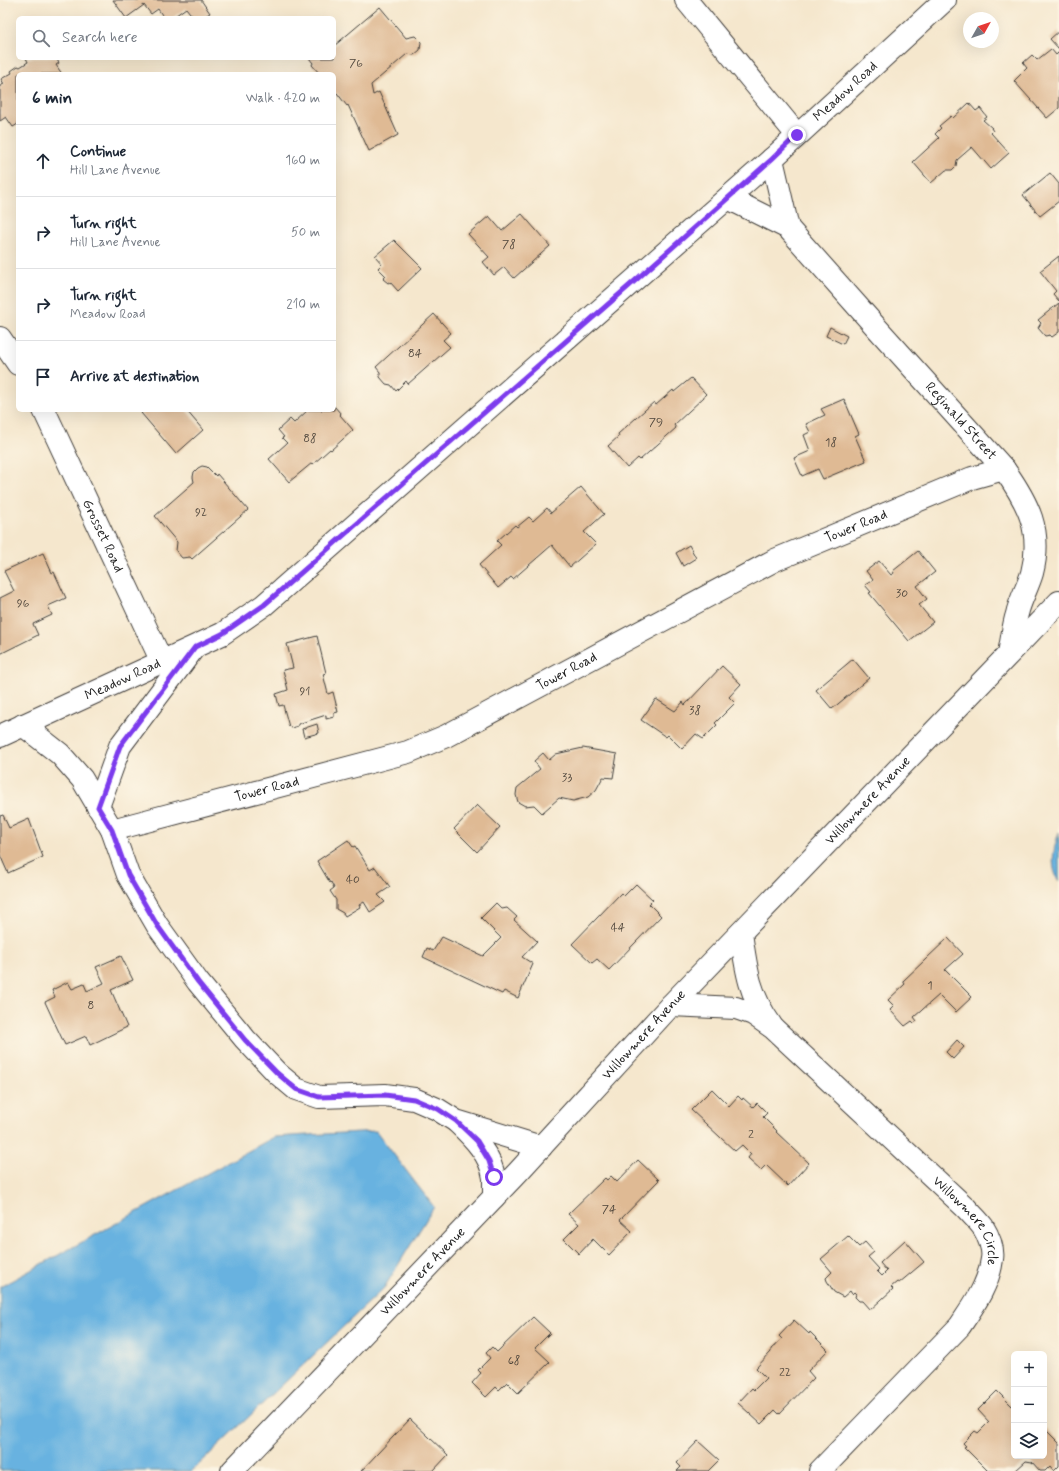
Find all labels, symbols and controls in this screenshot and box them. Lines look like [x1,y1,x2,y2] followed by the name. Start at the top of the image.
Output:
[963,12,999,48] north arrow
[16,16,336,60] search box
[30,27,52,49] icon: search
[62,28,138,48] text: Search here
[349,56,363,72] house number: 76
[809,57,881,126] street label: Meadow Road
[32,87,72,109] text: 6 min
[246,90,320,107] text: Walk · 420 m
[788,126,806,144] route end
[70,142,126,162] text: Continue
[32,150,54,172] icon: ahead
[285,152,320,169] text: 160 m
[70,162,161,179] text: Hill Lane Avenue
[70,214,137,234] text: Turn right
[32,222,54,244] icon: right
[291,224,320,241] text: 50 m
[70,234,161,251] text: Hill Lane Avenue
[502,237,516,253] house number: 78
[70,286,137,306] text: Turn right
[32,294,54,316] icon: right
[286,296,320,313] text: 210 m
[70,306,146,323] text: Meadow Road
[408,346,422,362] house number: 84
[32,366,54,388] icon: arrive
[70,367,199,387] text: Arrive at destination
[921,378,1001,464] street label: Reginald Street
[649,415,663,431] house number: 79
[303,431,317,447] house number: 88
[825,435,837,451] house number: 18
[78,496,128,575] street label: Grosset Road
[195,505,207,521] house number: 92
[822,505,890,547] street label: Tower Road
[896,586,908,602] house number: 30
[17,596,30,612] house number: 96
[533,648,600,695] street label: Tower Road
[82,654,163,705] street label: Meadow Road
[299,684,311,700] house number: 91
[689,703,701,719] house number: 38
[821,753,915,849] street label: Willowmere Avenue
[562,770,572,786] house number: 33
[232,772,301,806] street label: Tower Road
[346,872,360,888] house number: 40
[611,920,625,936] house number: 44
[927,978,933,994] house number: 1
[598,986,690,1084] street label: Willowmere Avenue
[88,998,94,1014] house number: 8
[748,1127,754,1143] house number: 2
[485,1168,503,1186] route start
[929,1172,1002,1267] street label: Willowmere Circle
[602,1202,616,1218] house number: 74
[376,1223,469,1320] street label: Willowmere Avenue
[1011,1351,1047,1459] map controls
[1011,1351,1047,1387] button: +
[508,1353,520,1369] house number: 68
[779,1365,791,1381] house number: 22
[1011,1387,1047,1423] button: −
[1011,1423,1047,1459] button: layers

